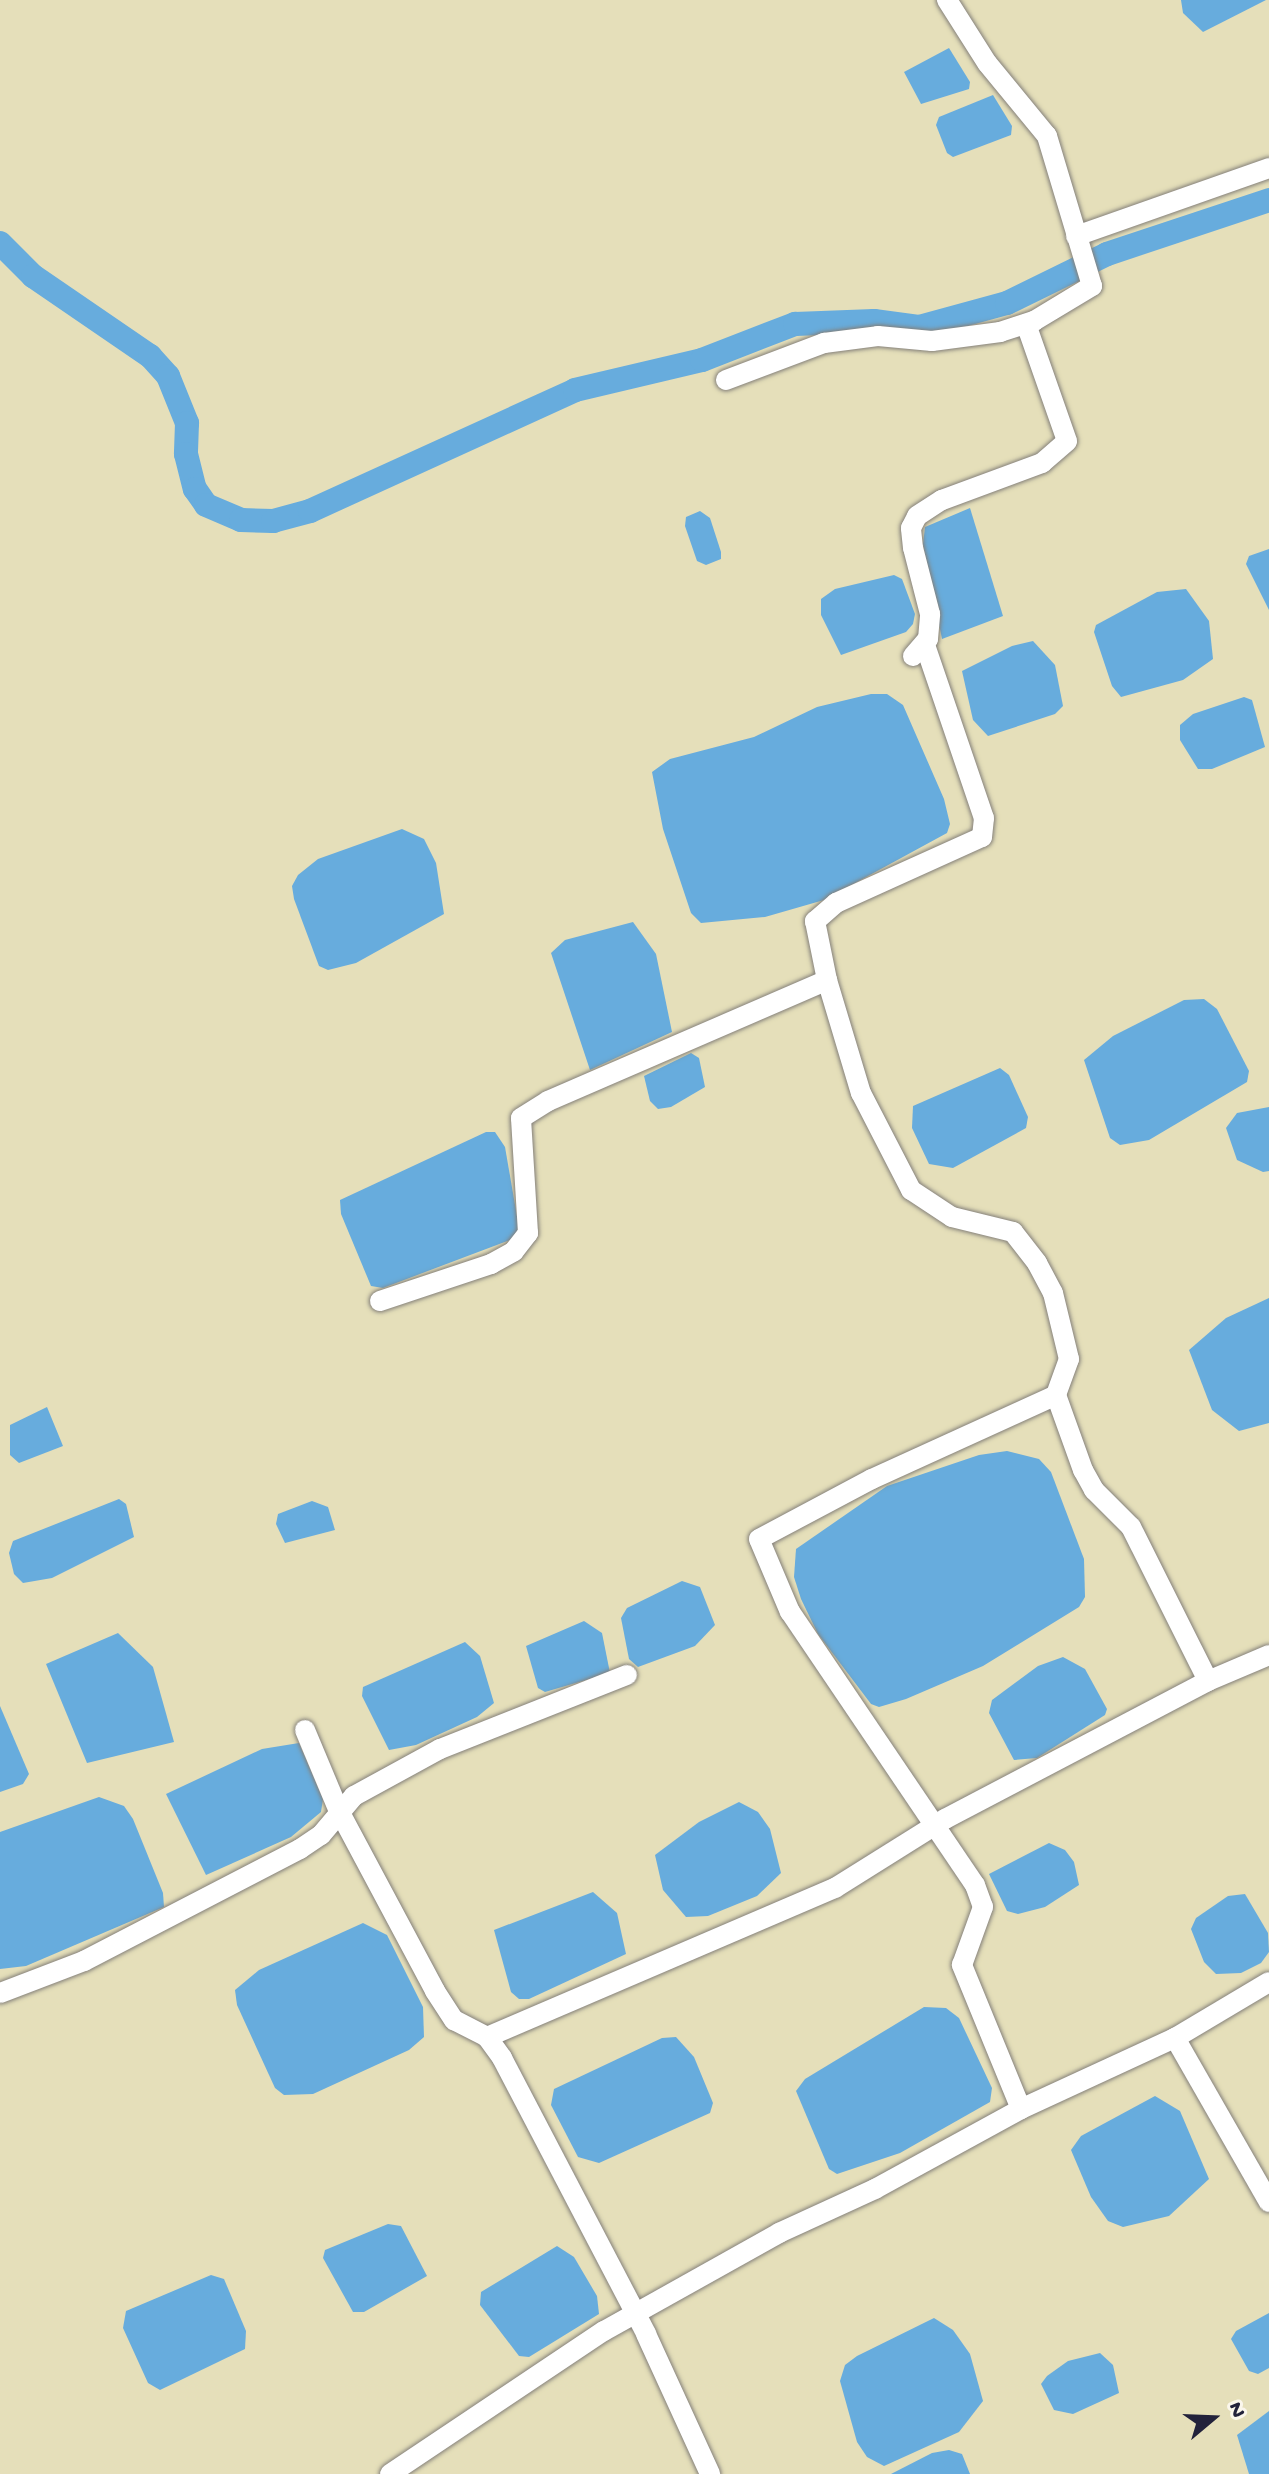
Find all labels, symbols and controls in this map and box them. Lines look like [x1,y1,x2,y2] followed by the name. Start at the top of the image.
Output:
[1173,2378,1253,2458] north arrow
[1221,2399,1250,2421] text: N

